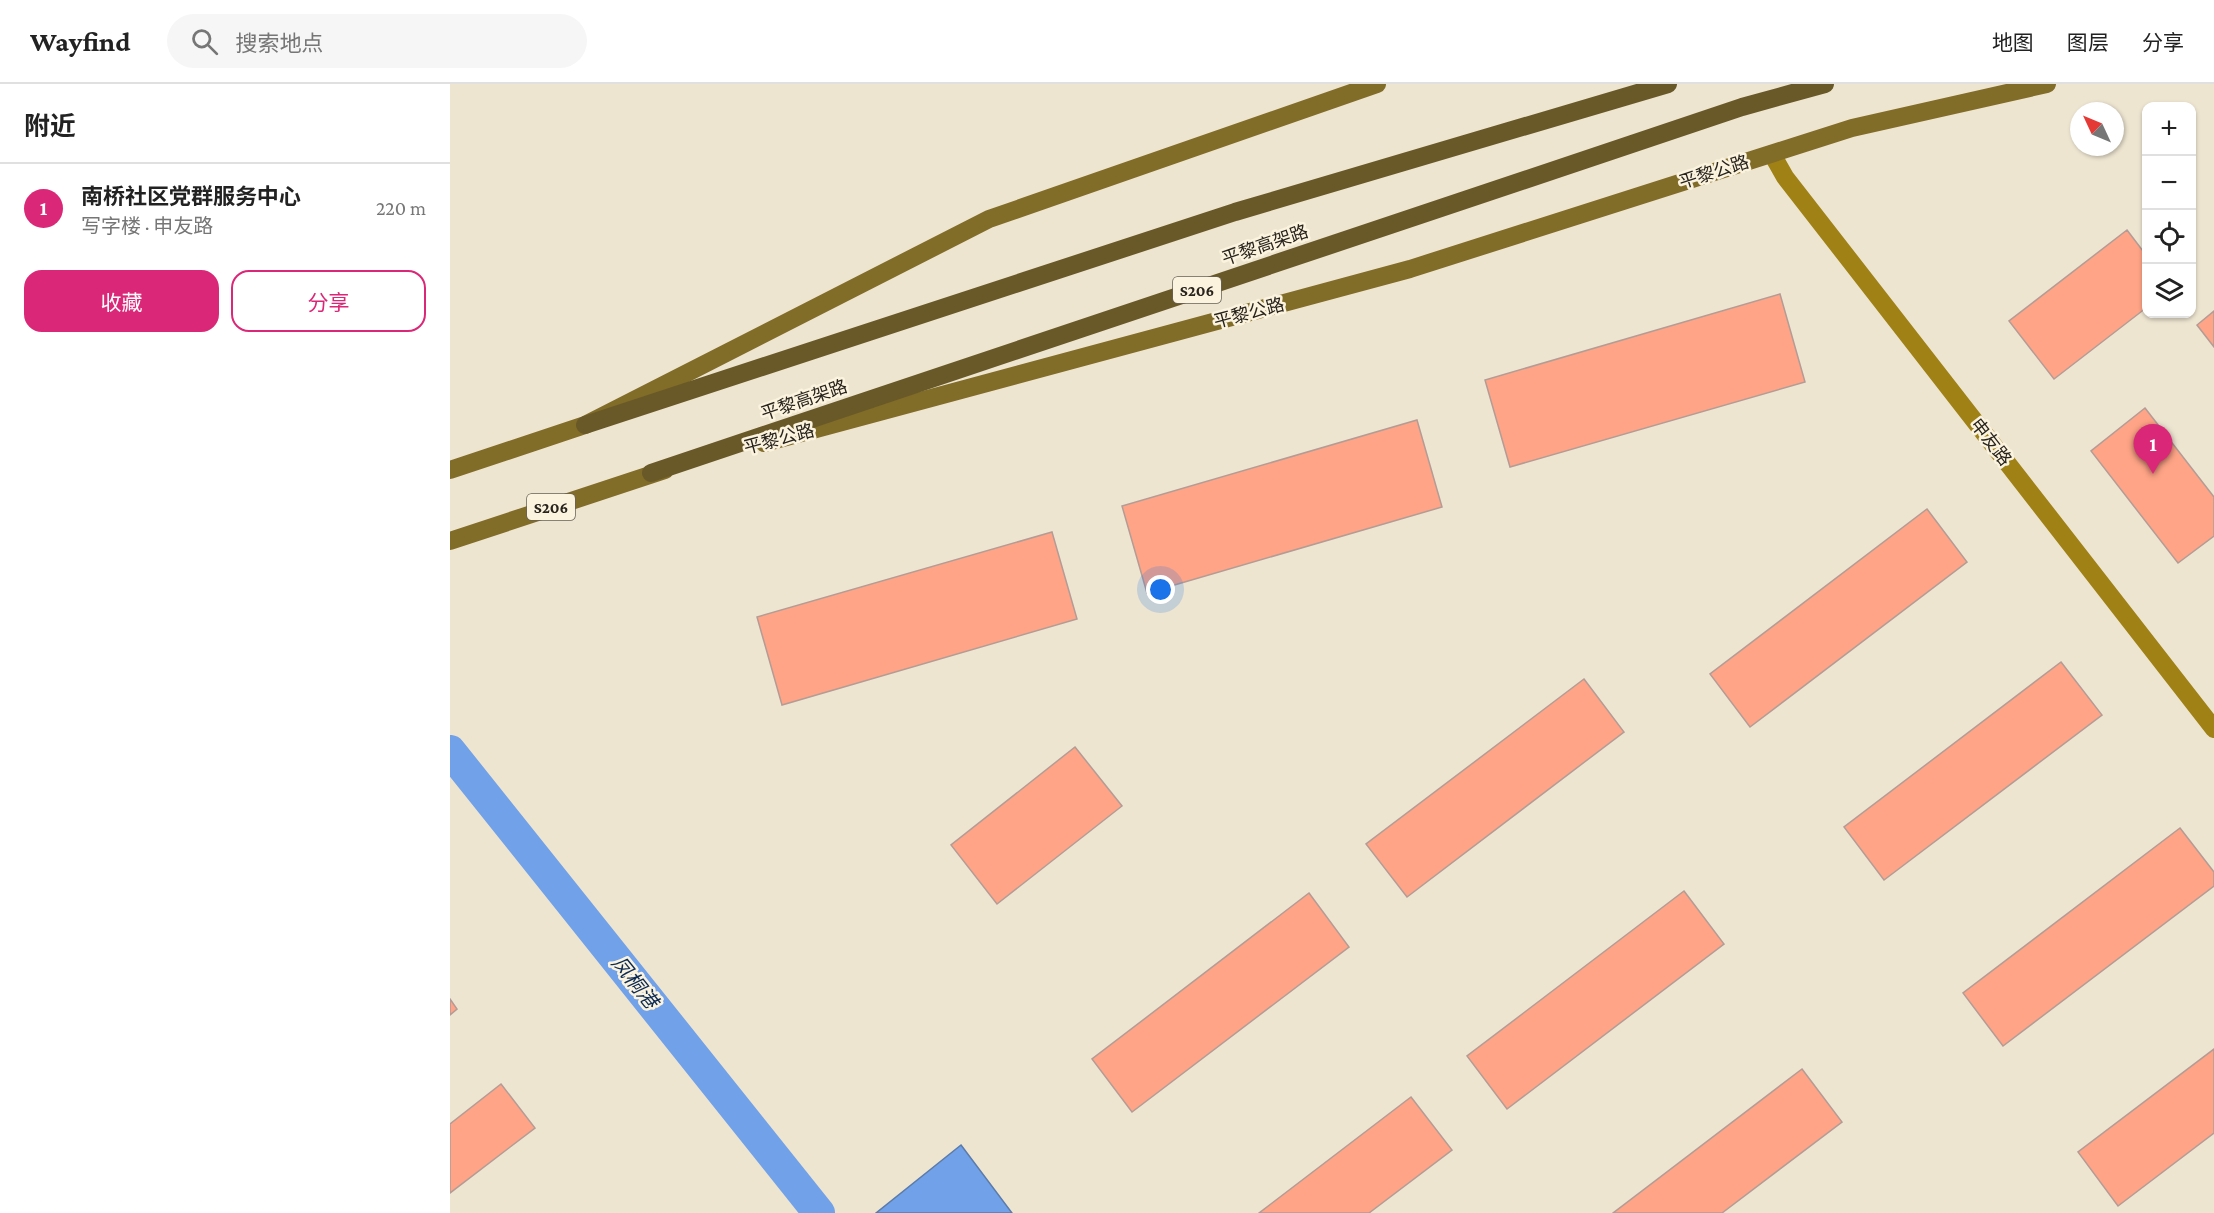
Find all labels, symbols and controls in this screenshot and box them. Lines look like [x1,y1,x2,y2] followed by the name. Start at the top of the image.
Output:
[167,14,587,68] search box
[188,25,221,58] icon: search
[30,26,131,57] text: Wayfind
[236,31,324,56] text: 搜索地点
[1992,31,2034,55] text: 地图
[2067,31,2109,55] text: 图层
[2142,31,2184,55] text: 分享
[2070,102,2124,156] north arrow
[2142,102,2196,318] map controls
[2142,102,2196,156] button: +
[24,112,76,141] text: 附近
[1677,151,1751,193] street label: 平黎公路
[2142,156,2196,210] button: −
[81,184,301,209] text: 南桥社区党群服务中心
[40,197,47,219] text: 1
[376,197,426,219] text: 220 m
[2142,210,2196,264] button: locate
[81,215,213,237] text: 写字楼 · 申友路
[1219,221,1311,269] street label: 平黎高架路
[2142,264,2196,318] button: layers
[24,270,219,332] button: 收藏
[231,270,426,332] button: 分享
[1173,277,1221,303] road number: S206
[1212,294,1286,332] street label: 平黎公路
[758,376,850,424] street label: 平黎高架路
[1966,415,2016,469] street label: 申友路
[742,420,816,458] street label: 平黎公路
[2134,424,2172,474] pin: 1
[527,494,575,520] road number: S206
[1146,575,1175,604] your location
[608,952,664,1015] water label: 凤桐港

